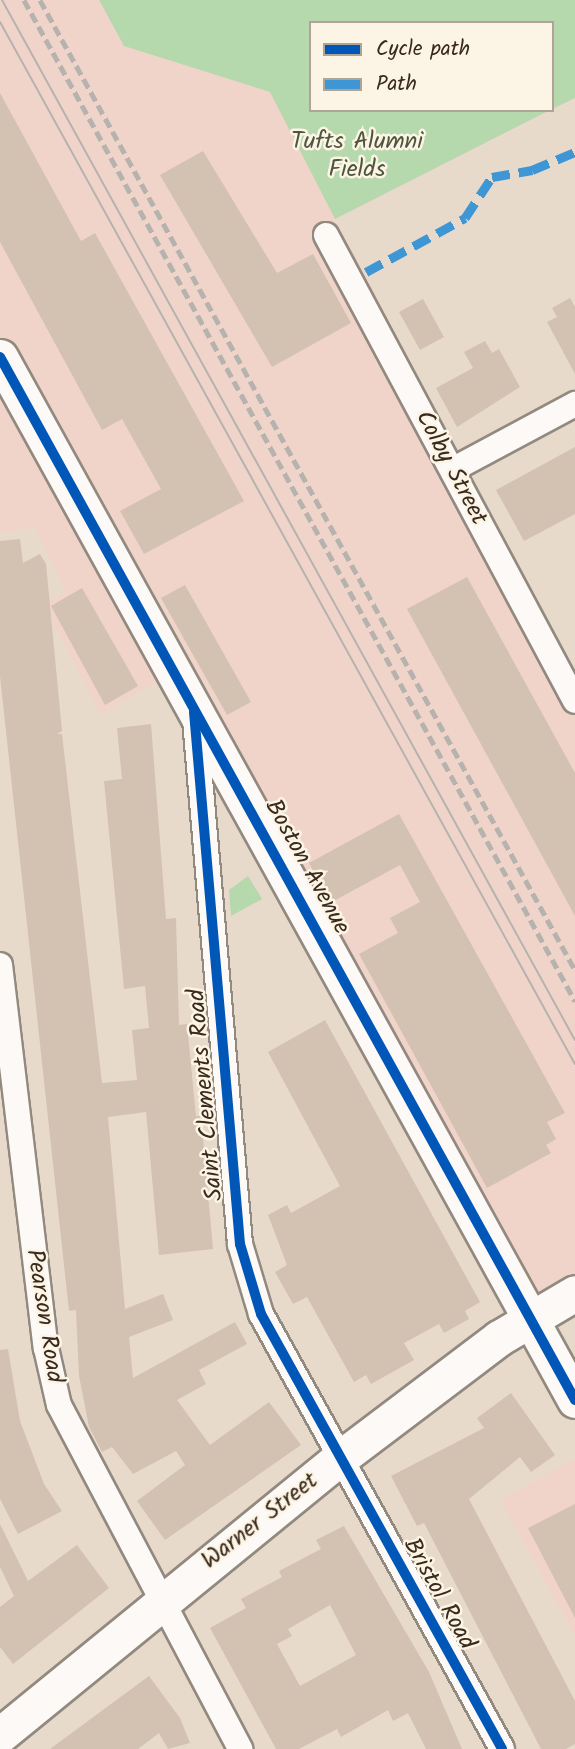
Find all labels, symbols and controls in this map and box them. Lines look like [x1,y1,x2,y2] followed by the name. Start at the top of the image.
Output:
[309,21,554,112] legend
[376,33,470,66] text: Cycle path
[376,68,417,101] text: Path
[291,128,423,184] park label: Tufts Alumni Fields
[409,406,493,530] street label: Colby Street
[258,795,356,939] street label: Boston Avenue
[182,988,230,1202] street label: Saint Clements Road
[19,1247,69,1385] street label: Pearson Road
[196,1467,324,1575] street label: Warner Street
[397,1533,481,1655] street label: Bristol Road

